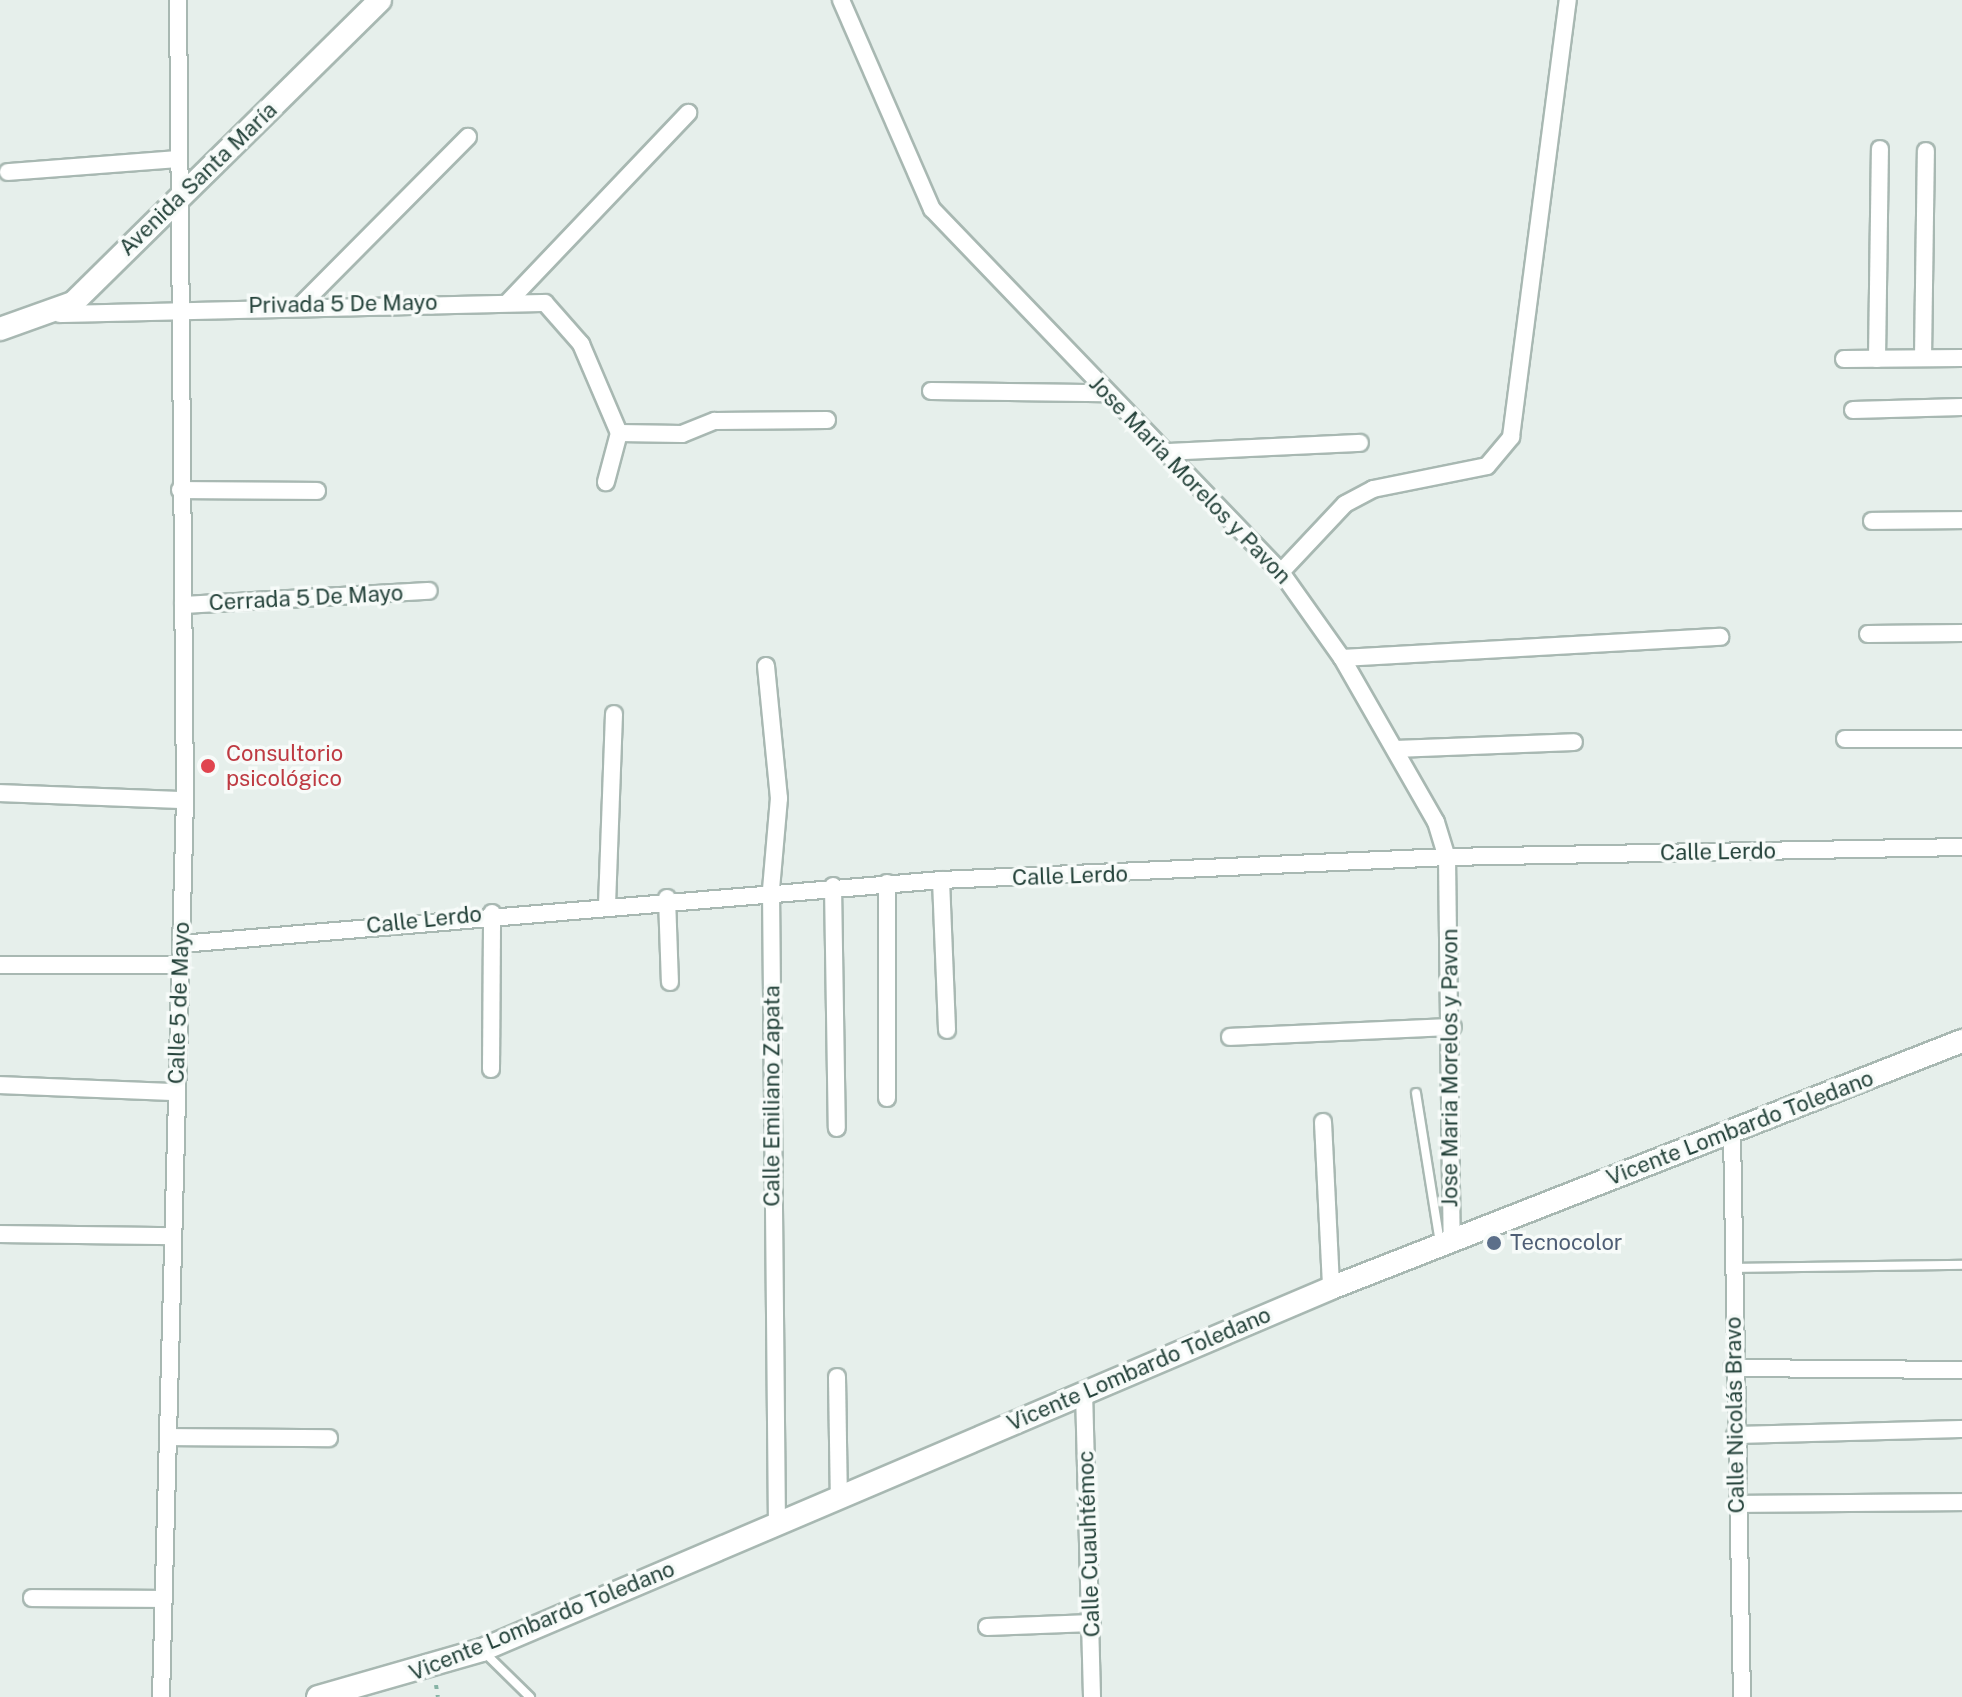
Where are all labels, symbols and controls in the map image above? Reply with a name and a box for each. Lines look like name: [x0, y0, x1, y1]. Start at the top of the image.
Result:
street label: Avenida Santa María: [114, 97, 282, 261]
street label: Privada 5 De Mayo: [248, 289, 438, 319]
street label: Jose Maria Morelos y Pavon: [1083, 370, 1297, 590]
street label: Cerrada 5 De Mayo: [208, 580, 404, 616]
place label: Consultorio psicológico: [226, 740, 343, 792]
marker: Consultorio psicológico: [197, 755, 219, 777]
street label: Calle Lerdo: [1660, 838, 1776, 866]
street label: Calle Lerdo: [1012, 861, 1128, 891]
street label: Calle Lerdo: [365, 901, 483, 939]
street label: Calle 5 de Mayo: [163, 921, 195, 1085]
street label: Jose Maria Morelos y Pavon: [1437, 928, 1463, 1208]
street label: Calle Emiliano Zapata: [759, 985, 785, 1207]
street label: Vicente Lombardo Toledano: [1603, 1065, 1877, 1191]
place label: Tecnocolor: [1510, 1230, 1622, 1256]
marker: Tecnocolor: [1485, 1234, 1503, 1252]
street label: Vicente Lombardo Toledano: [1003, 1301, 1275, 1437]
street label: Calle Nicolás Bravo: [1720, 1316, 1750, 1514]
street label: Calle Cuauhtémoc: [1073, 1450, 1105, 1638]
street label: Vicente Lombardo Toledano: [405, 1556, 679, 1686]

